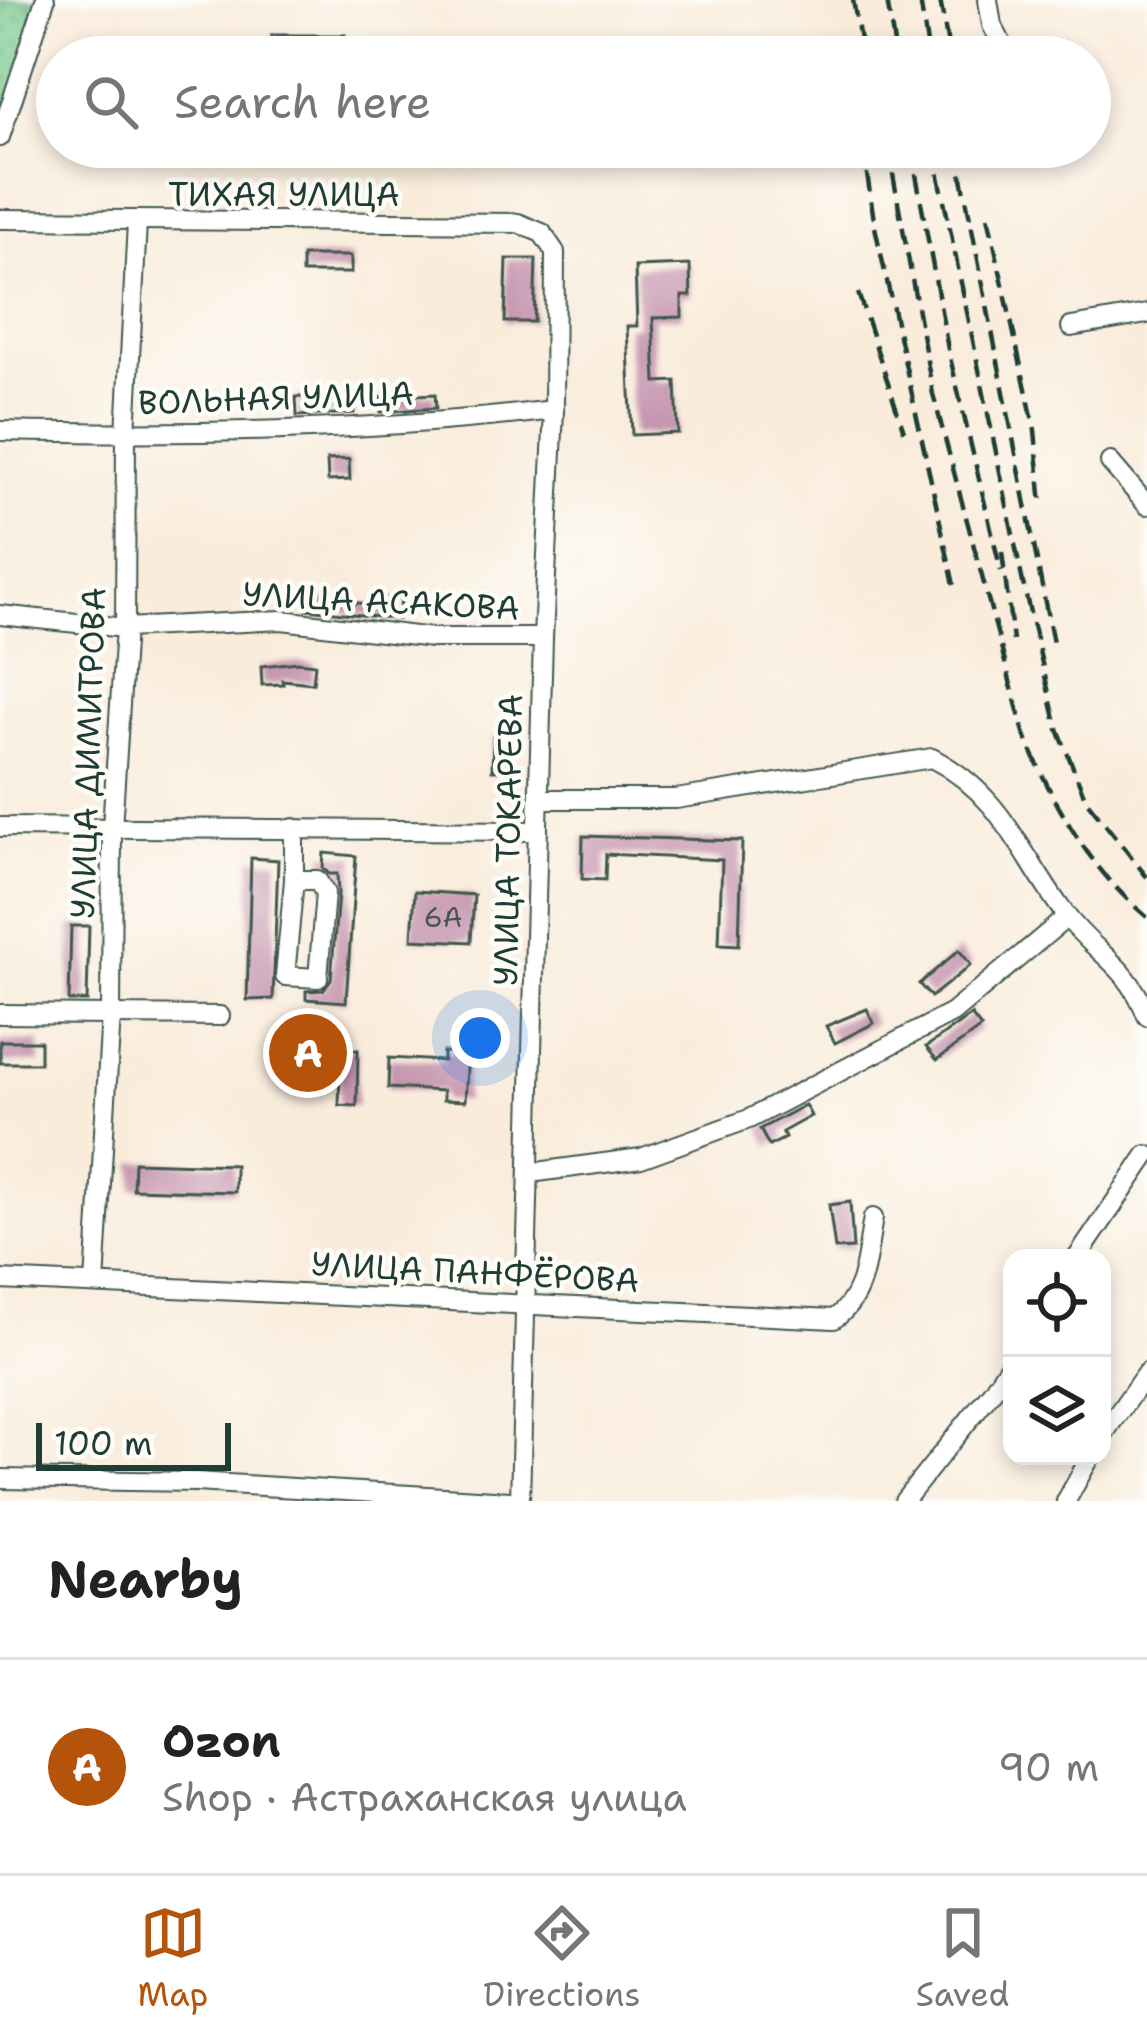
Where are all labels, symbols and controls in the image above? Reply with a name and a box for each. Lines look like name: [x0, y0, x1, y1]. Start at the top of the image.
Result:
search box: [36, 36, 1111, 168]
icon: search: [78, 69, 144, 135]
text: Search here: [174, 72, 431, 132]
street label: ТИХАЯ УЛИЦА: [168, 172, 400, 217]
street label: ВОЛЬНАЯ УЛИЦА: [137, 371, 415, 425]
street label: УЛИЦА АСАКОВА: [241, 571, 521, 631]
street label: УЛИЦА ДИМИТРОВА: [60, 586, 116, 920]
street label: УЛИЦА ТОКАРЕВА: [483, 693, 533, 987]
house number: 6А: [424, 899, 462, 936]
pin: A: [269, 1008, 347, 1098]
your location: [450, 1008, 510, 1068]
street label: УЛИЦА ПАНФЁРОВА: [310, 1241, 640, 1303]
map controls: [1003, 1249, 1111, 1465]
button: locate: [1003, 1249, 1111, 1357]
button: layers: [1003, 1357, 1111, 1465]
scale bar: [36, 1417, 231, 1470]
text: 100 m: [54, 1421, 153, 1466]
text: Nearby: [48, 1545, 243, 1613]
text: Ozon: [162, 1711, 281, 1771]
text: A: [72, 1741, 102, 1793]
text: 90 m: [998, 1741, 1099, 1793]
text: Shop · Астраханская улица: [162, 1771, 687, 1823]
tab: Map: [138, 1900, 208, 2017]
tab: Directions: [483, 1900, 641, 2017]
tab: Saved: [916, 1900, 1009, 2017]

